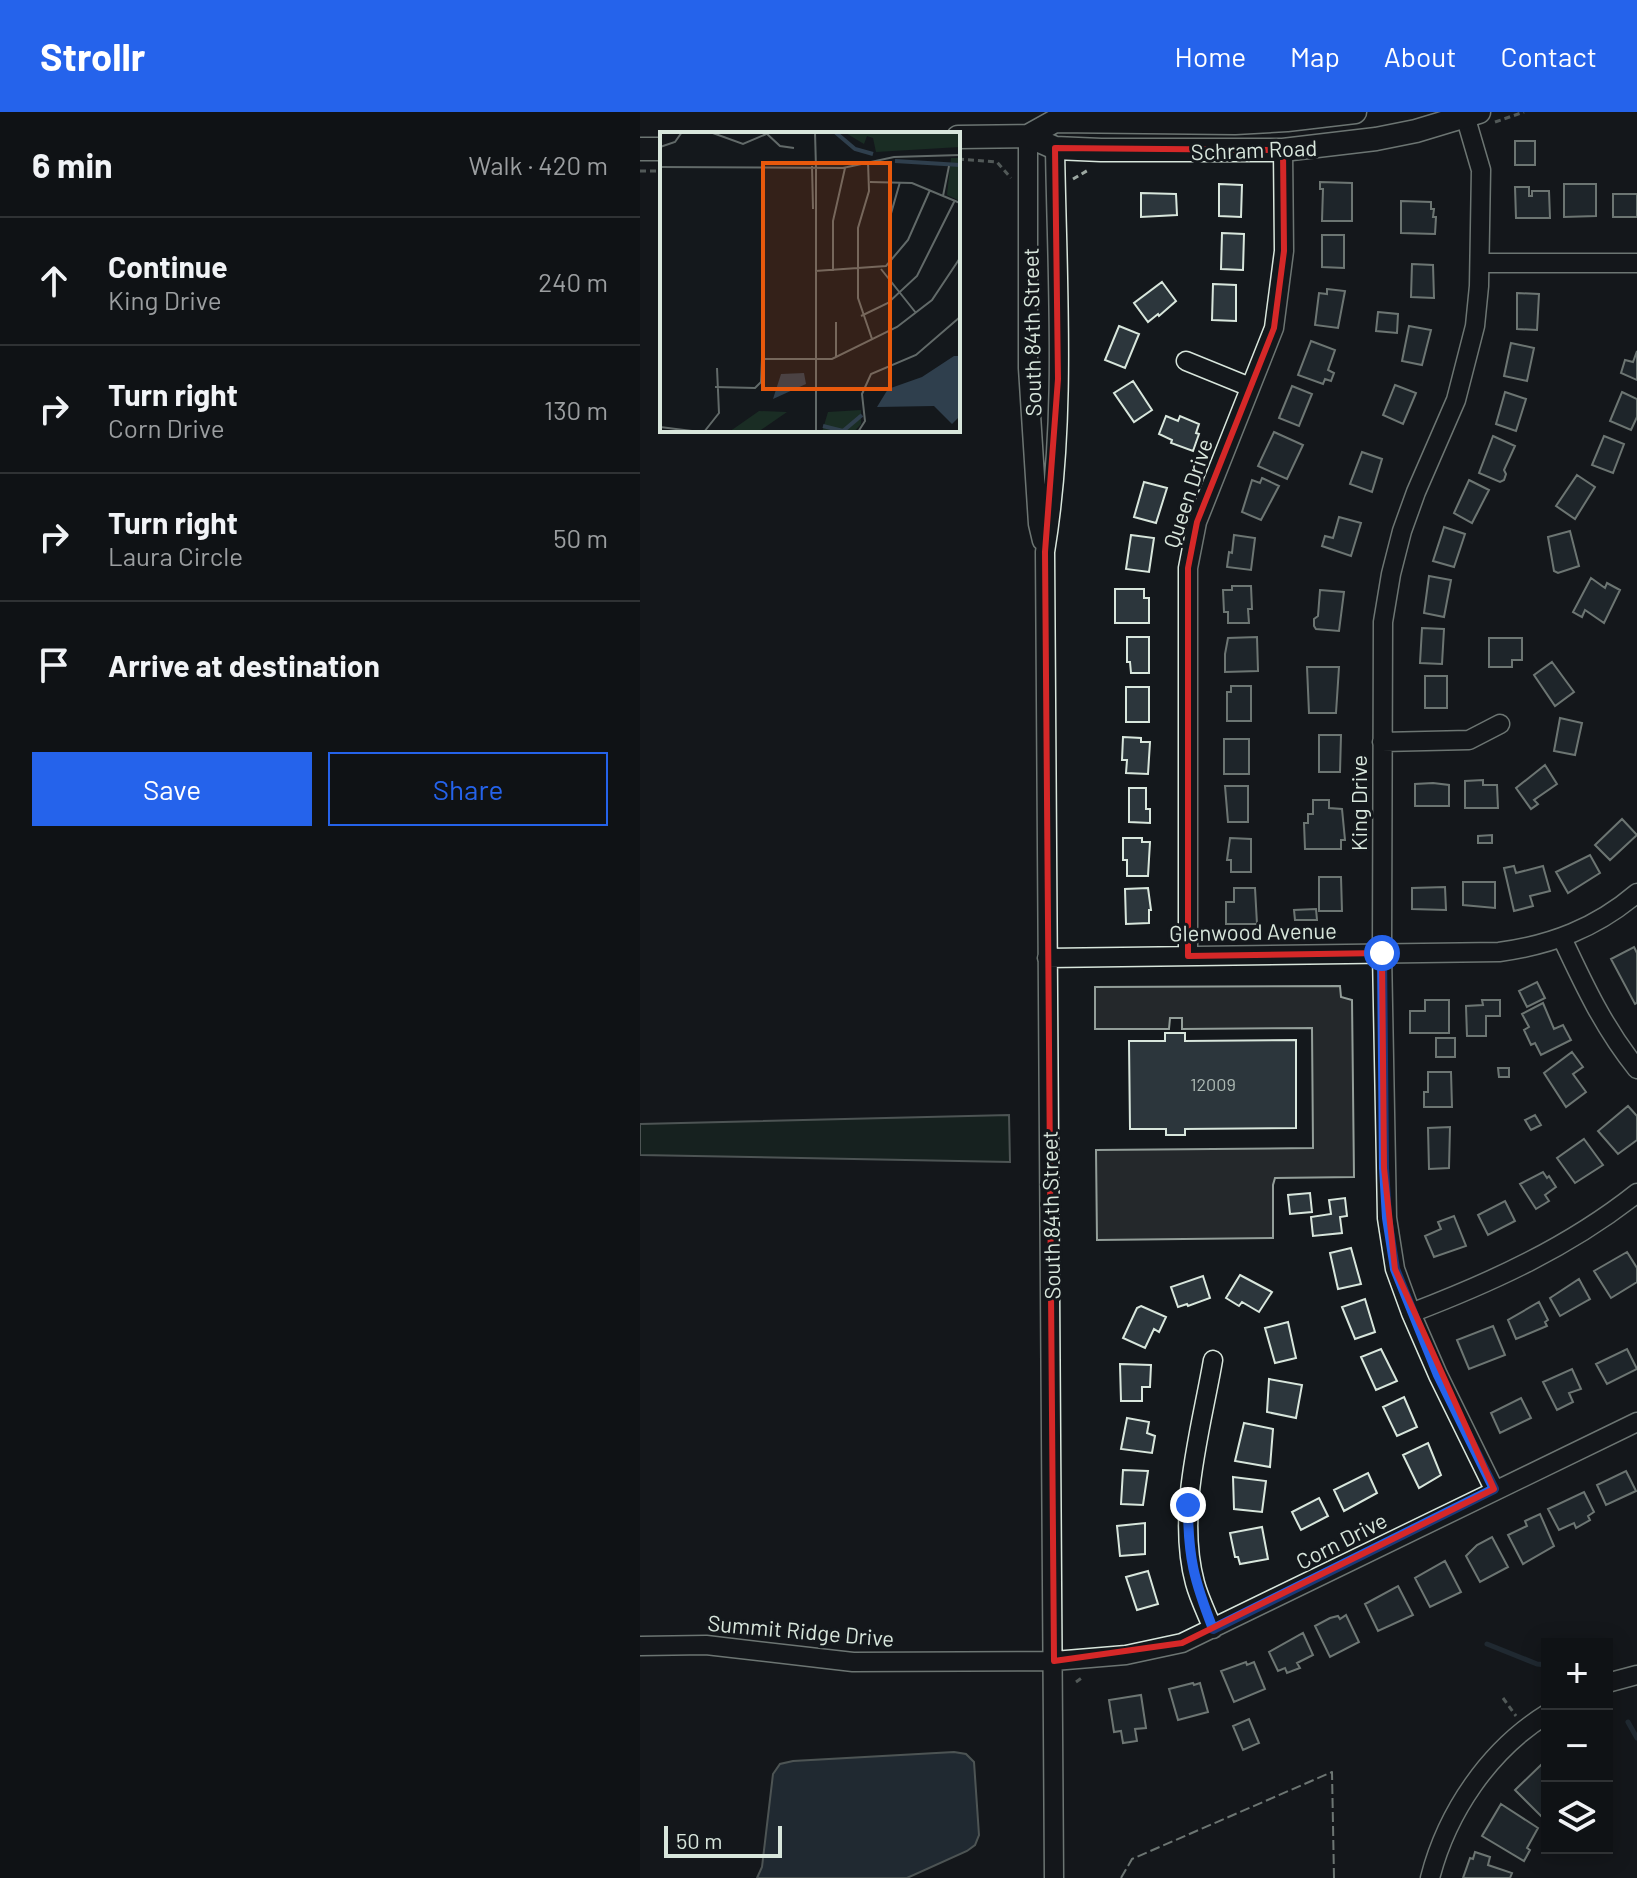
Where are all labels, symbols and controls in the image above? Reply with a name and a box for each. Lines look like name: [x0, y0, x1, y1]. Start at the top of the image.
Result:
text: Strollr: [40, 33, 145, 79]
text: Home: [1175, 39, 1246, 73]
text: Map: [1290, 39, 1340, 73]
text: About: [1384, 39, 1456, 73]
text: Contact: [1500, 39, 1597, 73]
inset map: [660, 132, 960, 432]
street label: Schram Road: [1190, 134, 1318, 164]
text: 6 min: [32, 144, 113, 185]
text: Walk · 420 m: [469, 149, 608, 180]
street label: South 84th Street: [1017, 247, 1045, 417]
text: Continue: [108, 248, 228, 284]
icon: ahead: [32, 259, 76, 303]
text: 240 m: [538, 266, 608, 297]
text: King Drive: [108, 284, 222, 315]
text: Turn right: [108, 376, 238, 412]
icon: right: [32, 387, 76, 431]
text: 130 m: [544, 394, 608, 425]
text: Corn Drive: [108, 412, 225, 443]
street label: Queen Drive: [1157, 435, 1217, 551]
text: Turn right: [108, 504, 238, 540]
icon: right: [32, 515, 76, 559]
text: 50 m: [553, 522, 608, 553]
text: Laura Circle: [108, 540, 243, 571]
icon: arrive: [32, 643, 76, 687]
text: Arrive at destination: [108, 647, 380, 683]
button: Save: [32, 752, 312, 826]
button: Share: [328, 752, 608, 826]
street label: King Drive: [1345, 755, 1371, 851]
street label: Glenwood Avenue: [1169, 917, 1337, 945]
route start: [1364, 935, 1400, 971]
house number: 12009: [1190, 1073, 1236, 1095]
street label: South 84th Street: [1036, 1130, 1064, 1300]
route end: [1170, 1487, 1206, 1523]
street label: Corn Drive: [1291, 1506, 1391, 1574]
street label: Summit Ridge Drive: [707, 1609, 895, 1651]
map controls: [1541, 1638, 1613, 1854]
button: +: [1541, 1638, 1613, 1710]
button: −: [1541, 1710, 1613, 1782]
button: layers: [1541, 1782, 1613, 1854]
scale bar: [664, 1822, 782, 1858]
text: 50 m: [676, 1827, 722, 1853]

